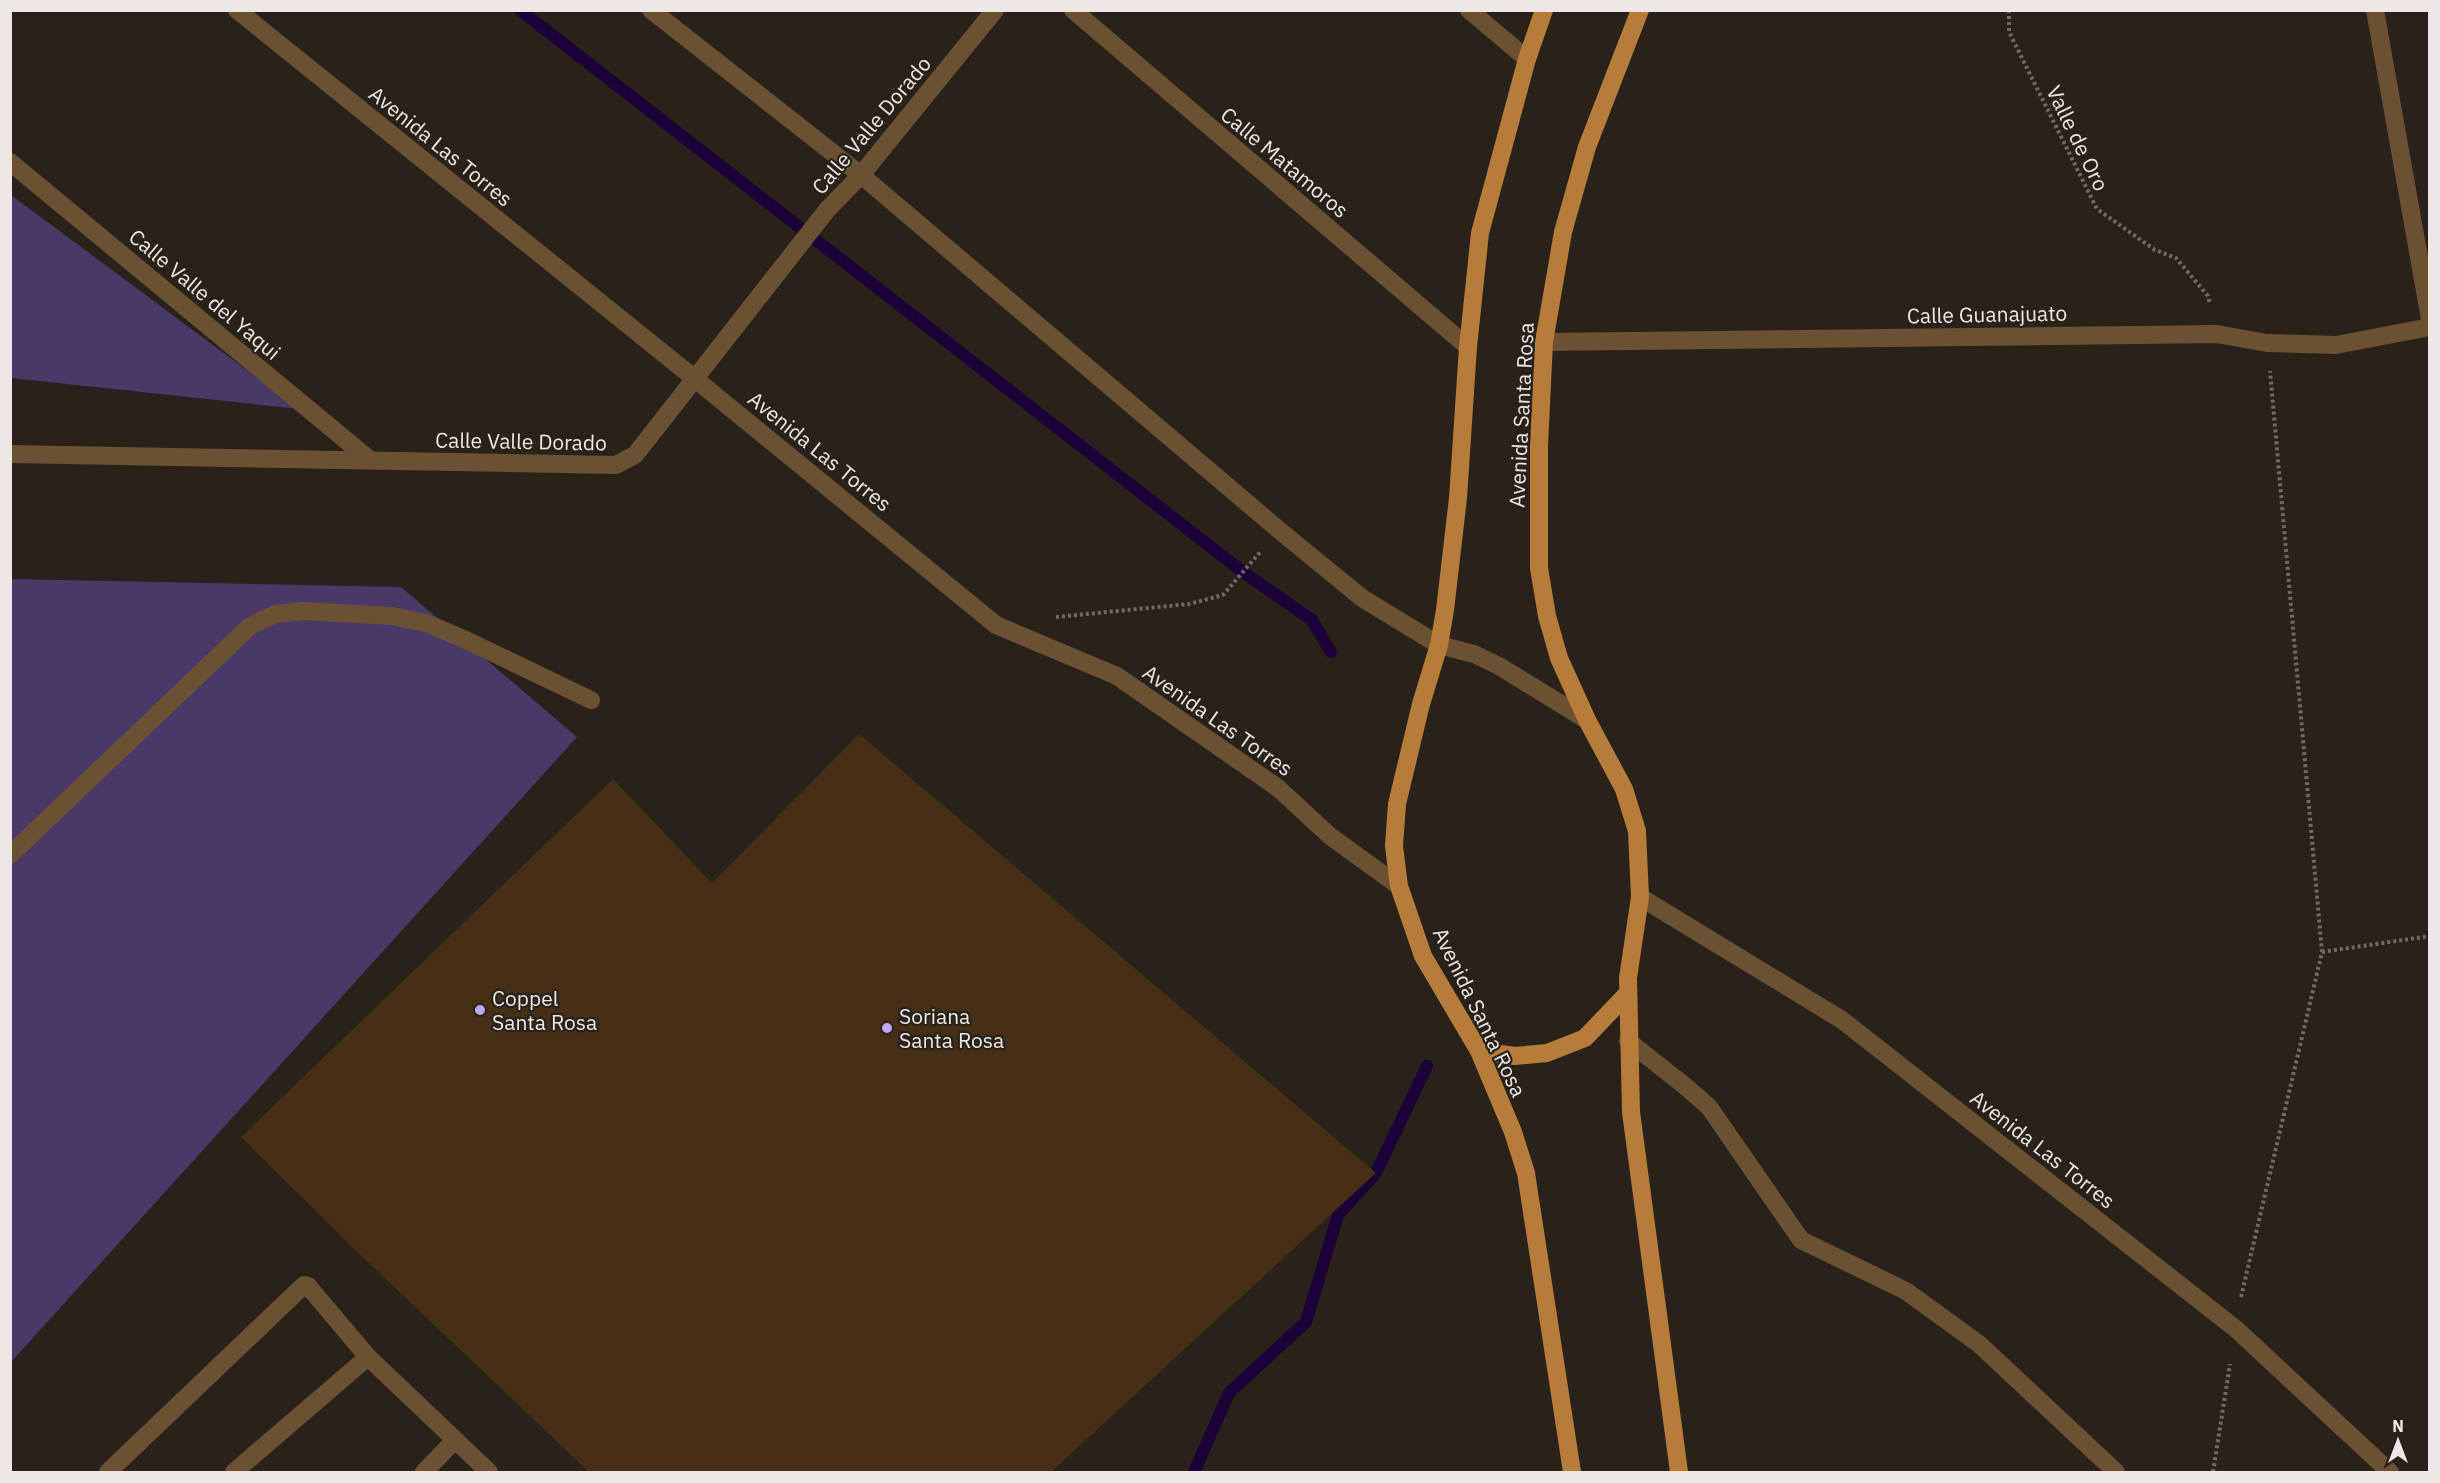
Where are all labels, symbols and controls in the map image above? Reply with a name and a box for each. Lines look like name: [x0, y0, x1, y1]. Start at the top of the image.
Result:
street label: Calle Valle Dorado: [805, 50, 937, 200]
street label: Avenida Las Torres: [364, 80, 518, 212]
street label: Valle de Oro: [2040, 81, 2116, 195]
street label: Calle Matamoros: [1215, 100, 1355, 224]
street label: Calle Valle del Yaqui: [123, 222, 287, 366]
street label: Calle Guanajuato: [1907, 299, 2067, 329]
street label: Avenida Santa Rosa: [1502, 322, 1540, 508]
street label: Avenida Las Torres: [743, 385, 897, 517]
street label: Calle Valle Dorado: [435, 426, 607, 456]
street label: Avenida Las Torres: [1138, 658, 1298, 782]
street label: Avenida Santa Rosa: [1427, 923, 1533, 1101]
place label: Coppel Santa Rosa: [492, 984, 597, 1036]
place label: Soriana Santa Rosa: [899, 1002, 1004, 1054]
marker: Coppel Santa Rosa: [473, 1003, 487, 1017]
marker: Soriana Santa Rosa: [880, 1021, 894, 1035]
street label: Avenida Las Torres: [1965, 1084, 2121, 1214]
north arrow: [2368, 1411, 2428, 1471]
text: N: [2392, 1416, 2404, 1436]

